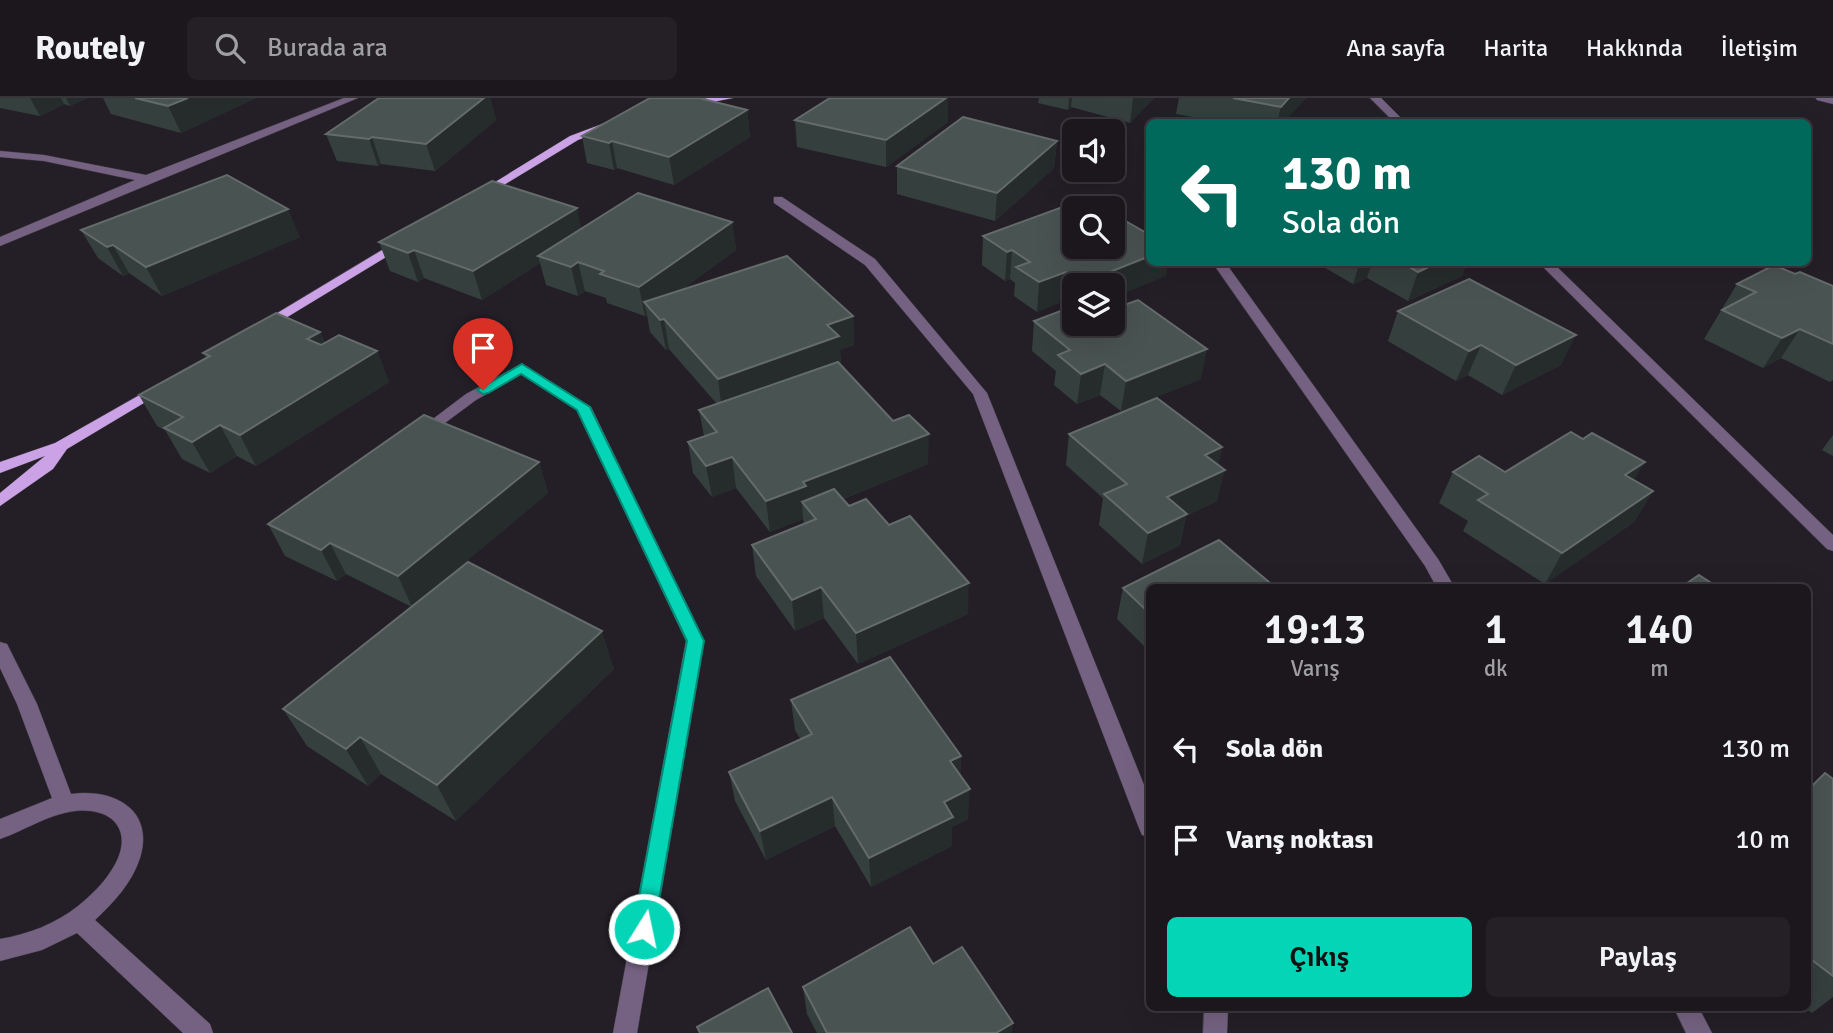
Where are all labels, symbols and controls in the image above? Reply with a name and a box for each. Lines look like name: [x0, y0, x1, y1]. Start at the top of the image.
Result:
search box: [187, 17, 677, 80]
text: Routely: [35, 28, 145, 69]
icon: search: [211, 29, 249, 67]
text: Burada ara: [267, 32, 388, 64]
text: Ana sayfa: [1346, 33, 1446, 63]
text: Harita: [1484, 33, 1548, 63]
text: Hakkında: [1586, 33, 1683, 63]
text: İletişim: [1721, 33, 1798, 63]
map controls: [1062, 119, 1125, 336]
button: sound: [1062, 119, 1125, 182]
text: 130 m: [1282, 143, 1412, 203]
icon: left: [1167, 147, 1258, 238]
button: search: [1062, 196, 1125, 259]
text: Sola dön: [1282, 203, 1400, 242]
button: layers: [1062, 273, 1125, 336]
pin: [453, 318, 513, 390]
icon: arrive: [464, 329, 502, 367]
text: 19:13: [1264, 604, 1366, 655]
text: 1: [1484, 604, 1507, 655]
text: 140: [1625, 604, 1693, 655]
text: Varış: [1290, 654, 1340, 683]
text: dk: [1484, 654, 1508, 683]
text: m: [1650, 654, 1668, 683]
icon: left: [1167, 730, 1205, 768]
text: Sola dön: [1226, 733, 1323, 765]
text: 130 m: [1721, 733, 1790, 765]
icon: arrive: [1167, 821, 1205, 859]
text: Varış noktası: [1226, 824, 1374, 856]
text: 10 m: [1735, 824, 1790, 856]
position arrow: [607, 892, 681, 966]
button: Çıkış: [1167, 917, 1472, 997]
button: Paylaş: [1486, 917, 1790, 997]

